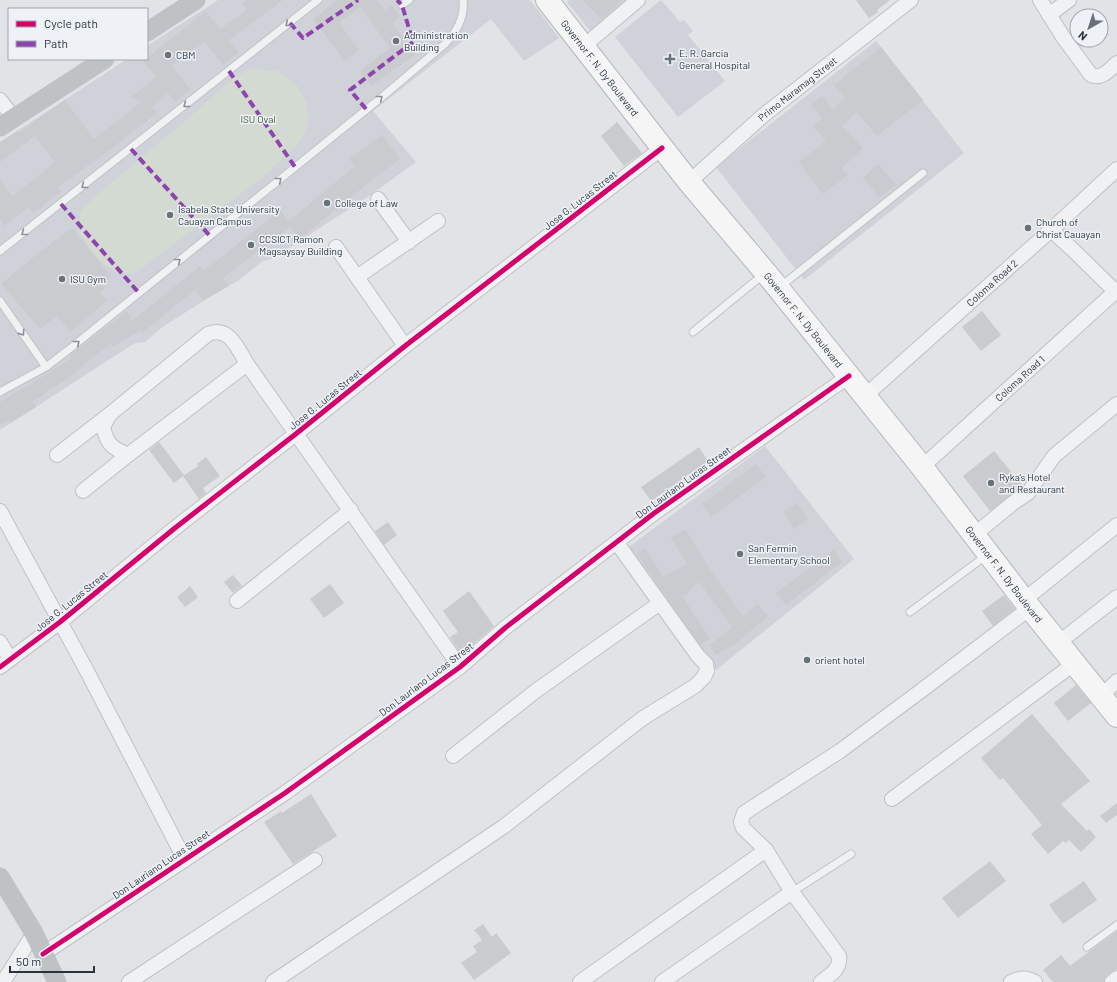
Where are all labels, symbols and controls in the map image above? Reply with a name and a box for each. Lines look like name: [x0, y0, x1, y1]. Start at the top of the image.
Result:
legend: [8, 8, 148, 60]
north arrow: [1069, 8, 1109, 48]
text: Cycle path: [44, 16, 98, 30]
street label: Governor F. N. Dy Boulevard: [559, 17, 641, 118]
one-way arrow: [285, 20, 292, 27]
place label: Administration Building: [404, 29, 468, 53]
text: N: [1075, 29, 1089, 44]
text: Path: [44, 36, 68, 50]
marker: Administration Building: [391, 36, 401, 46]
place label: E. R. Garcia General Hospital: [679, 47, 750, 71]
place label: CBM: [176, 49, 196, 61]
marker: CBM: [163, 50, 173, 60]
marker: E. R. Garcia General Hospital: [664, 53, 676, 65]
street label: Primo Maramag Street: [755, 54, 839, 123]
one-way arrow: [376, 95, 383, 102]
one-way arrow: [183, 100, 190, 107]
park label: ISU Oval: [240, 113, 276, 125]
street label: Jose G. Lucas Street: [541, 167, 619, 232]
one-way arrow: [275, 177, 282, 184]
one-way arrow: [81, 181, 88, 188]
place label: College of Law: [335, 197, 398, 209]
marker: College of Law: [322, 198, 332, 208]
place label: Isabela State University Cauayan Campus: [178, 203, 280, 227]
marker: Isabela State University Cauayan Campus: [165, 210, 175, 220]
place label: Church of Christ Cauayan: [1036, 216, 1101, 240]
marker: Church of Christ Cauayan: [1023, 223, 1033, 233]
one-way arrow: [21, 228, 28, 235]
place label: CCSICT Ramon Magsaysay Building: [259, 233, 342, 257]
marker: CCSICT Ramon Magsaysay Building: [246, 240, 256, 250]
street label: Coloma Road 2: [964, 257, 1020, 309]
one-way arrow: [174, 259, 181, 266]
street label: Governor F. N. Dy Boulevard: [762, 270, 846, 370]
place label: ISU Gym: [70, 273, 106, 285]
marker: ISU Gym: [57, 274, 67, 284]
one-way arrow: [18, 328, 25, 335]
one-way arrow: [73, 341, 80, 348]
street label: Coloma Road 1: [993, 353, 1047, 404]
street label: Jose G. Lucas Street: [286, 366, 364, 432]
street label: Don Lauriano Lucas Street: [633, 443, 733, 521]
place label: Ryka's Hotel and Restaurant: [999, 471, 1065, 495]
marker: Ryka's Hotel and Restaurant: [986, 478, 996, 488]
street label: Governor F. N. Dy Boulevard: [963, 523, 1045, 625]
place label: San Fermin Elementary School: [748, 542, 829, 566]
marker: San Fermin Elementary School: [735, 549, 745, 559]
street label: Jose G. Lucas Street: [32, 568, 110, 634]
street label: Don Lauriano Lucas Street: [377, 639, 476, 718]
place label: orient hotel: [815, 654, 865, 666]
marker: orient hotel: [802, 655, 812, 665]
street label: Don Lauriano Lucas Street: [110, 827, 212, 901]
scale bar: [10, 948, 94, 974]
text: 50 m: [16, 954, 41, 968]

